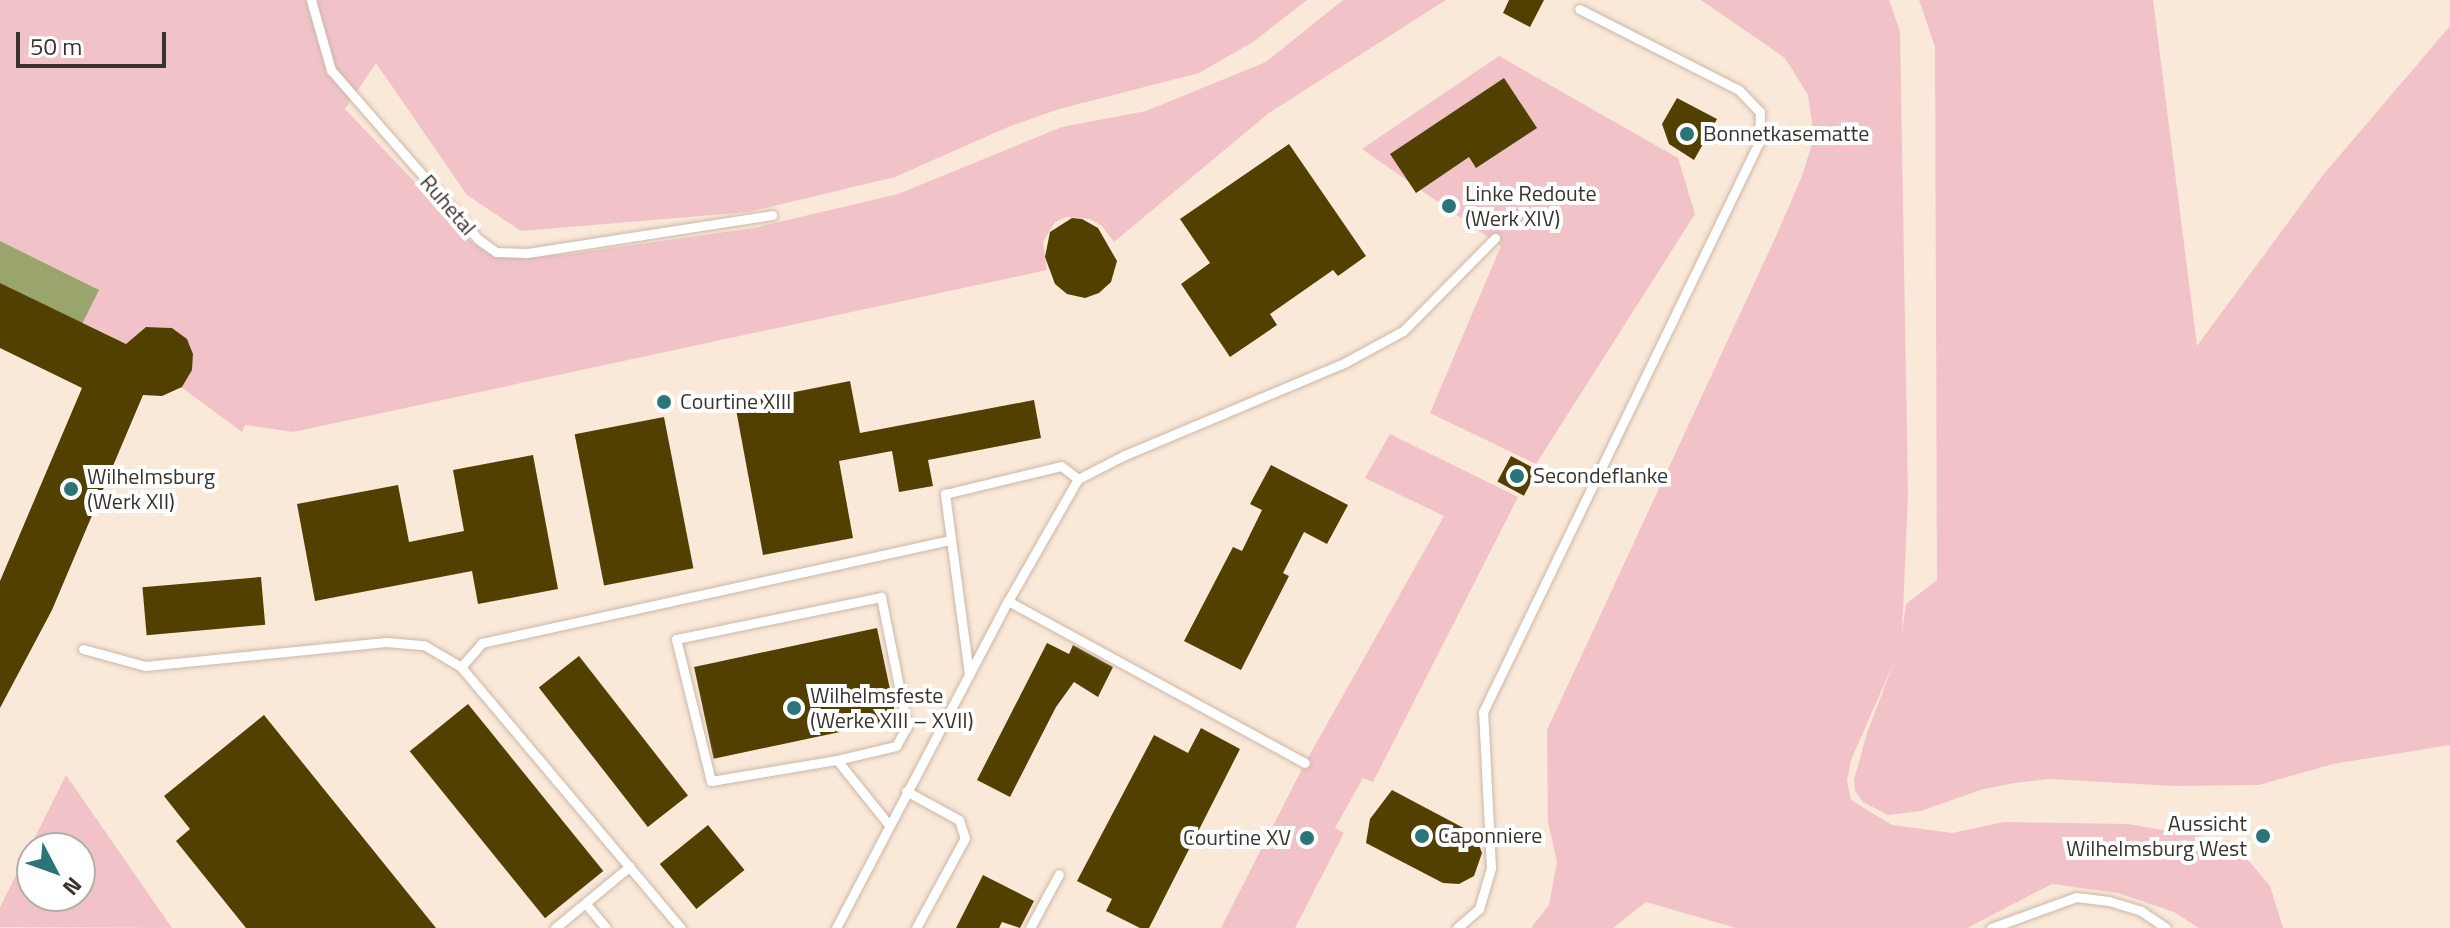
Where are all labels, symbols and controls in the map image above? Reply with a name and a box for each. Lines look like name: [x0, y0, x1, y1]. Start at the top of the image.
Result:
scale bar: [20, 16, 170, 66]
text: 50 m: [30, 28, 82, 64]
place label: Bonnetkasematte: [1703, 121, 1869, 147]
marker: Bonnetkasematte: [1678, 125, 1696, 143]
street label: Ruhetal: [414, 169, 482, 241]
place label: Linke Redoute (Werk XIV): [1465, 180, 1597, 232]
marker: Linke Redoute (Werk XIV): [1440, 197, 1458, 215]
place label: Courtine XIII: [680, 389, 791, 415]
marker: Courtine XIII: [655, 393, 673, 411]
place label: Wilhelmsburg (Werk XII): [87, 463, 215, 514]
place label: Secondeflanke: [1533, 463, 1668, 489]
marker: Secondeflanke: [1508, 467, 1526, 485]
marker: Wilhelmsburg (Werk XII): [62, 480, 80, 498]
place label: Wilhelmsfeste (Werke XIII – XVII): [810, 682, 974, 734]
marker: Wilhelmsfeste (Werke XIII – XVII): [785, 699, 803, 717]
place label: Aussicht Wilhelmsburg West: [2066, 810, 2247, 862]
place label: Caponniere: [1438, 823, 1542, 849]
place label: Courtine XV: [1183, 825, 1291, 851]
marker: Caponniere: [1413, 827, 1431, 845]
marker: Aussicht Wilhelmsburg West: [2254, 827, 2272, 845]
marker: Courtine XV: [1298, 829, 1316, 847]
north arrow: [16, 832, 96, 912]
text: N: [55, 870, 90, 903]

